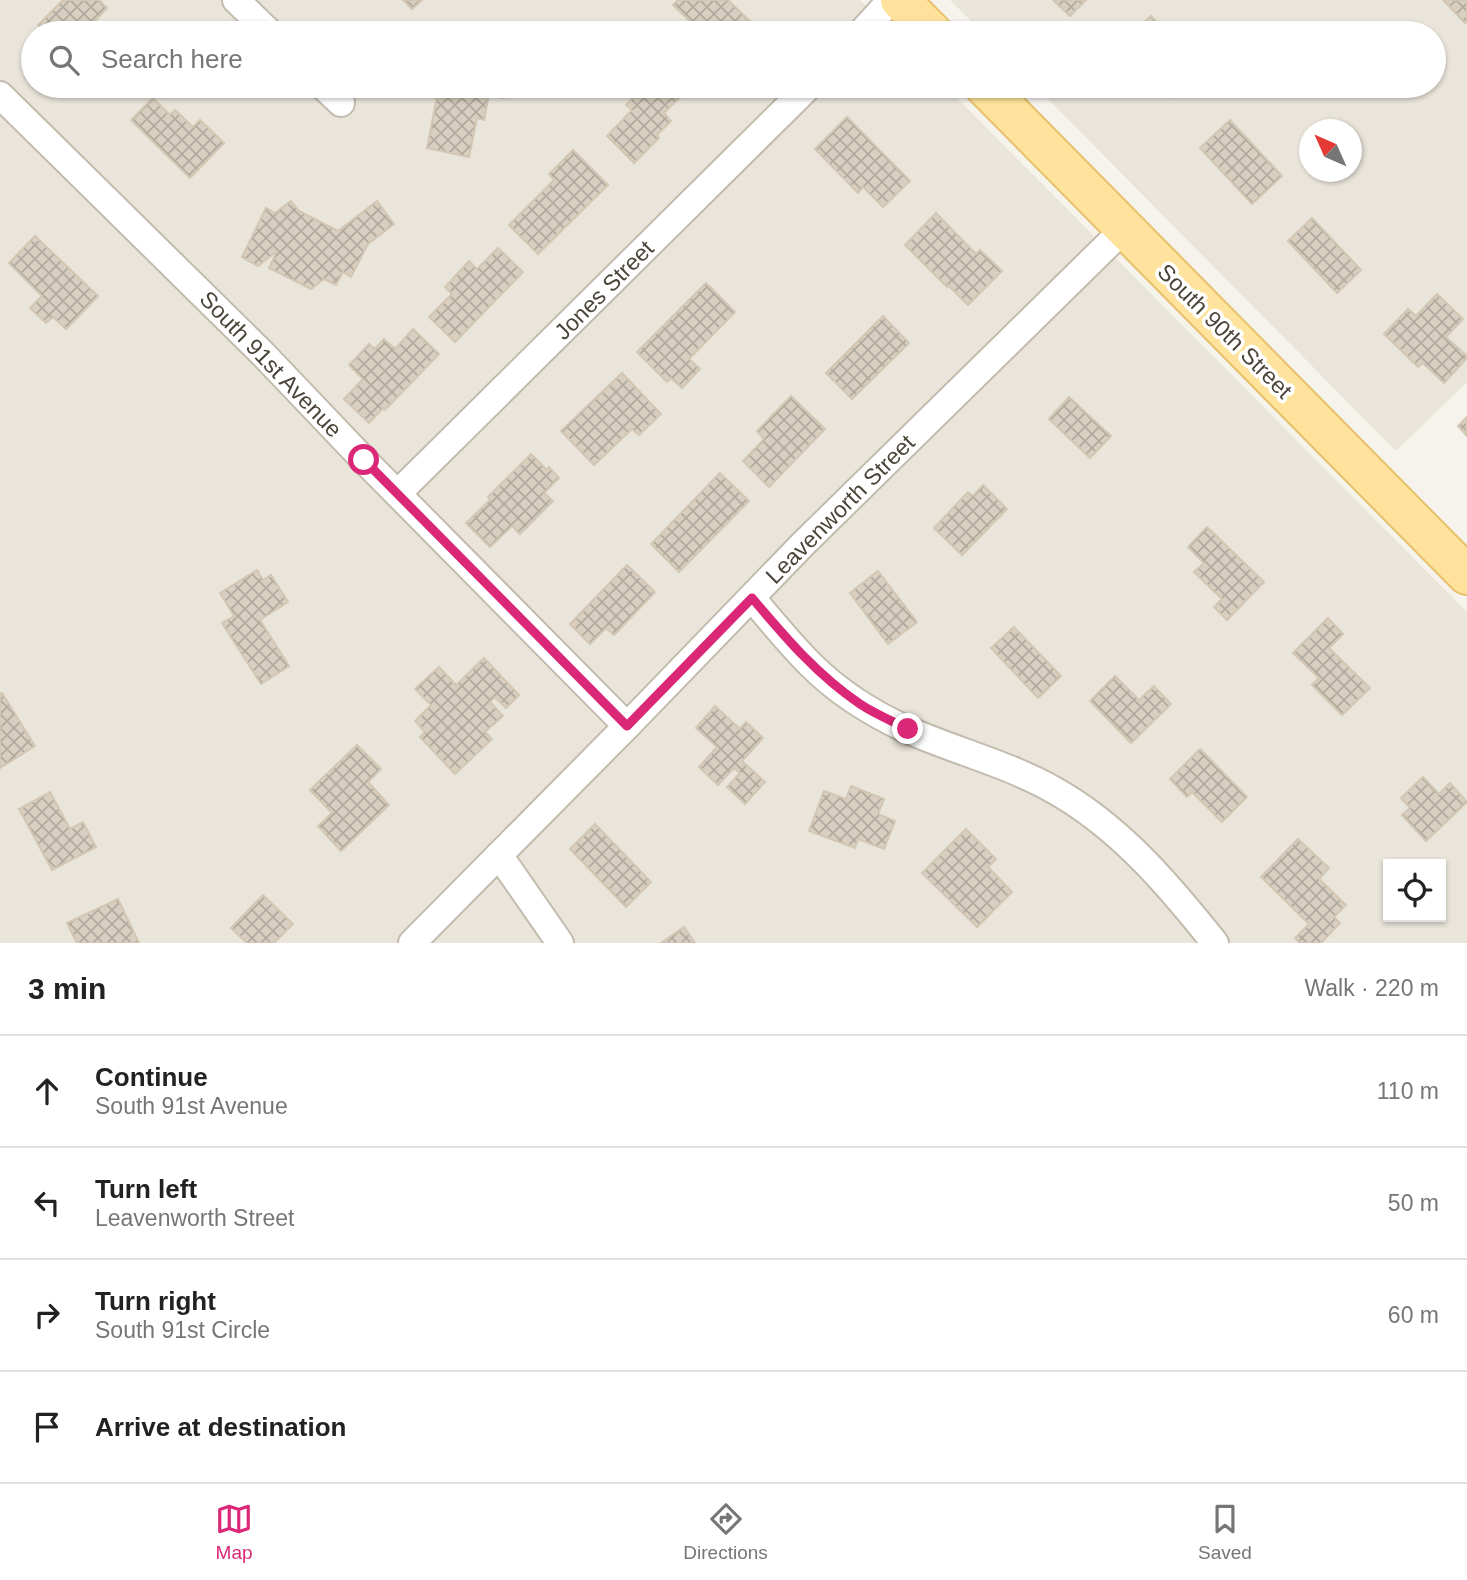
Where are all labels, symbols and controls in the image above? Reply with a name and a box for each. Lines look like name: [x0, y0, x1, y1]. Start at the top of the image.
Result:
search box: [21, 21, 1446, 98]
icon: search: [45, 41, 83, 79]
text: Search here: [101, 44, 243, 74]
north arrow: [1299, 119, 1362, 182]
street label: Jones Street: [549, 235, 659, 345]
street label: South 90th Street: [1153, 259, 1298, 404]
street label: South 91st Avenue: [195, 286, 347, 442]
street label: Leavenworth Street: [760, 429, 920, 589]
route start: [348, 444, 379, 475]
route end: [892, 713, 923, 744]
map controls: [1383, 859, 1446, 922]
button: locate: [1383, 859, 1446, 922]
text: 3 min: [28, 972, 106, 1005]
text: Walk · 220 m: [1304, 975, 1439, 1001]
text: Continue: [95, 1062, 208, 1092]
icon: ahead: [28, 1072, 66, 1110]
text: 110 m: [1377, 1078, 1439, 1104]
text: South 91st Avenue: [95, 1093, 288, 1119]
text: Turn left: [95, 1174, 197, 1204]
icon: left: [28, 1184, 66, 1222]
text: 50 m: [1388, 1190, 1439, 1216]
text: Leavenworth Street: [95, 1205, 294, 1231]
text: Turn right: [95, 1286, 216, 1316]
icon: right: [28, 1296, 66, 1334]
text: 60 m: [1388, 1302, 1439, 1328]
text: South 91st Circle: [95, 1317, 270, 1343]
icon: arrive: [28, 1408, 66, 1446]
text: Arrive at destination: [95, 1412, 346, 1442]
tab: Map: [215, 1500, 253, 1564]
tab: Directions: [683, 1500, 768, 1564]
tab: Saved: [1198, 1500, 1252, 1564]

